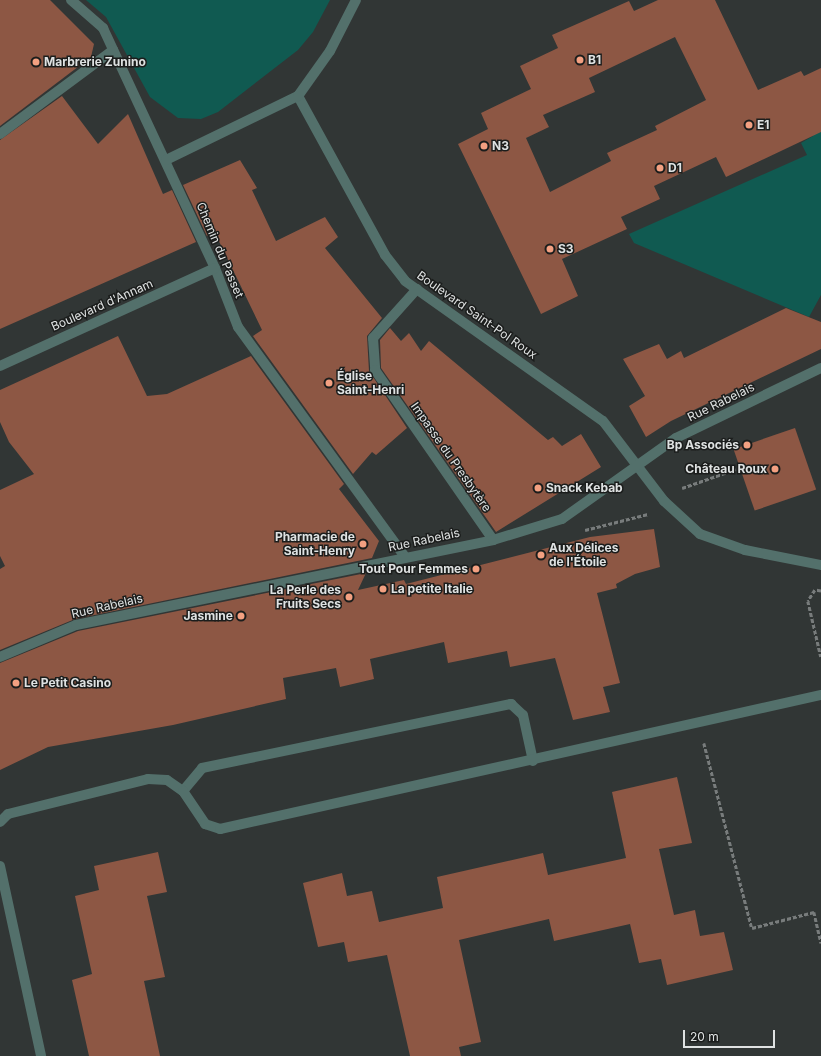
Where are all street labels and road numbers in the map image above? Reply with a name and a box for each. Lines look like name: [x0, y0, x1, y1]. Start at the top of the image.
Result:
street label: Chemin du Passet: [193, 200, 247, 300]
street label: Boulevard Saint-Pol Roux: [414, 268, 540, 362]
street label: Boulevard d'Annam: [49, 276, 155, 334]
street label: Rue Rabelais: [685, 380, 757, 424]
street label: Impasse du Presbytère: [408, 400, 494, 514]
street label: Rue Rabelais: [387, 525, 461, 555]
street label: Rue Rabelais: [70, 591, 144, 621]

